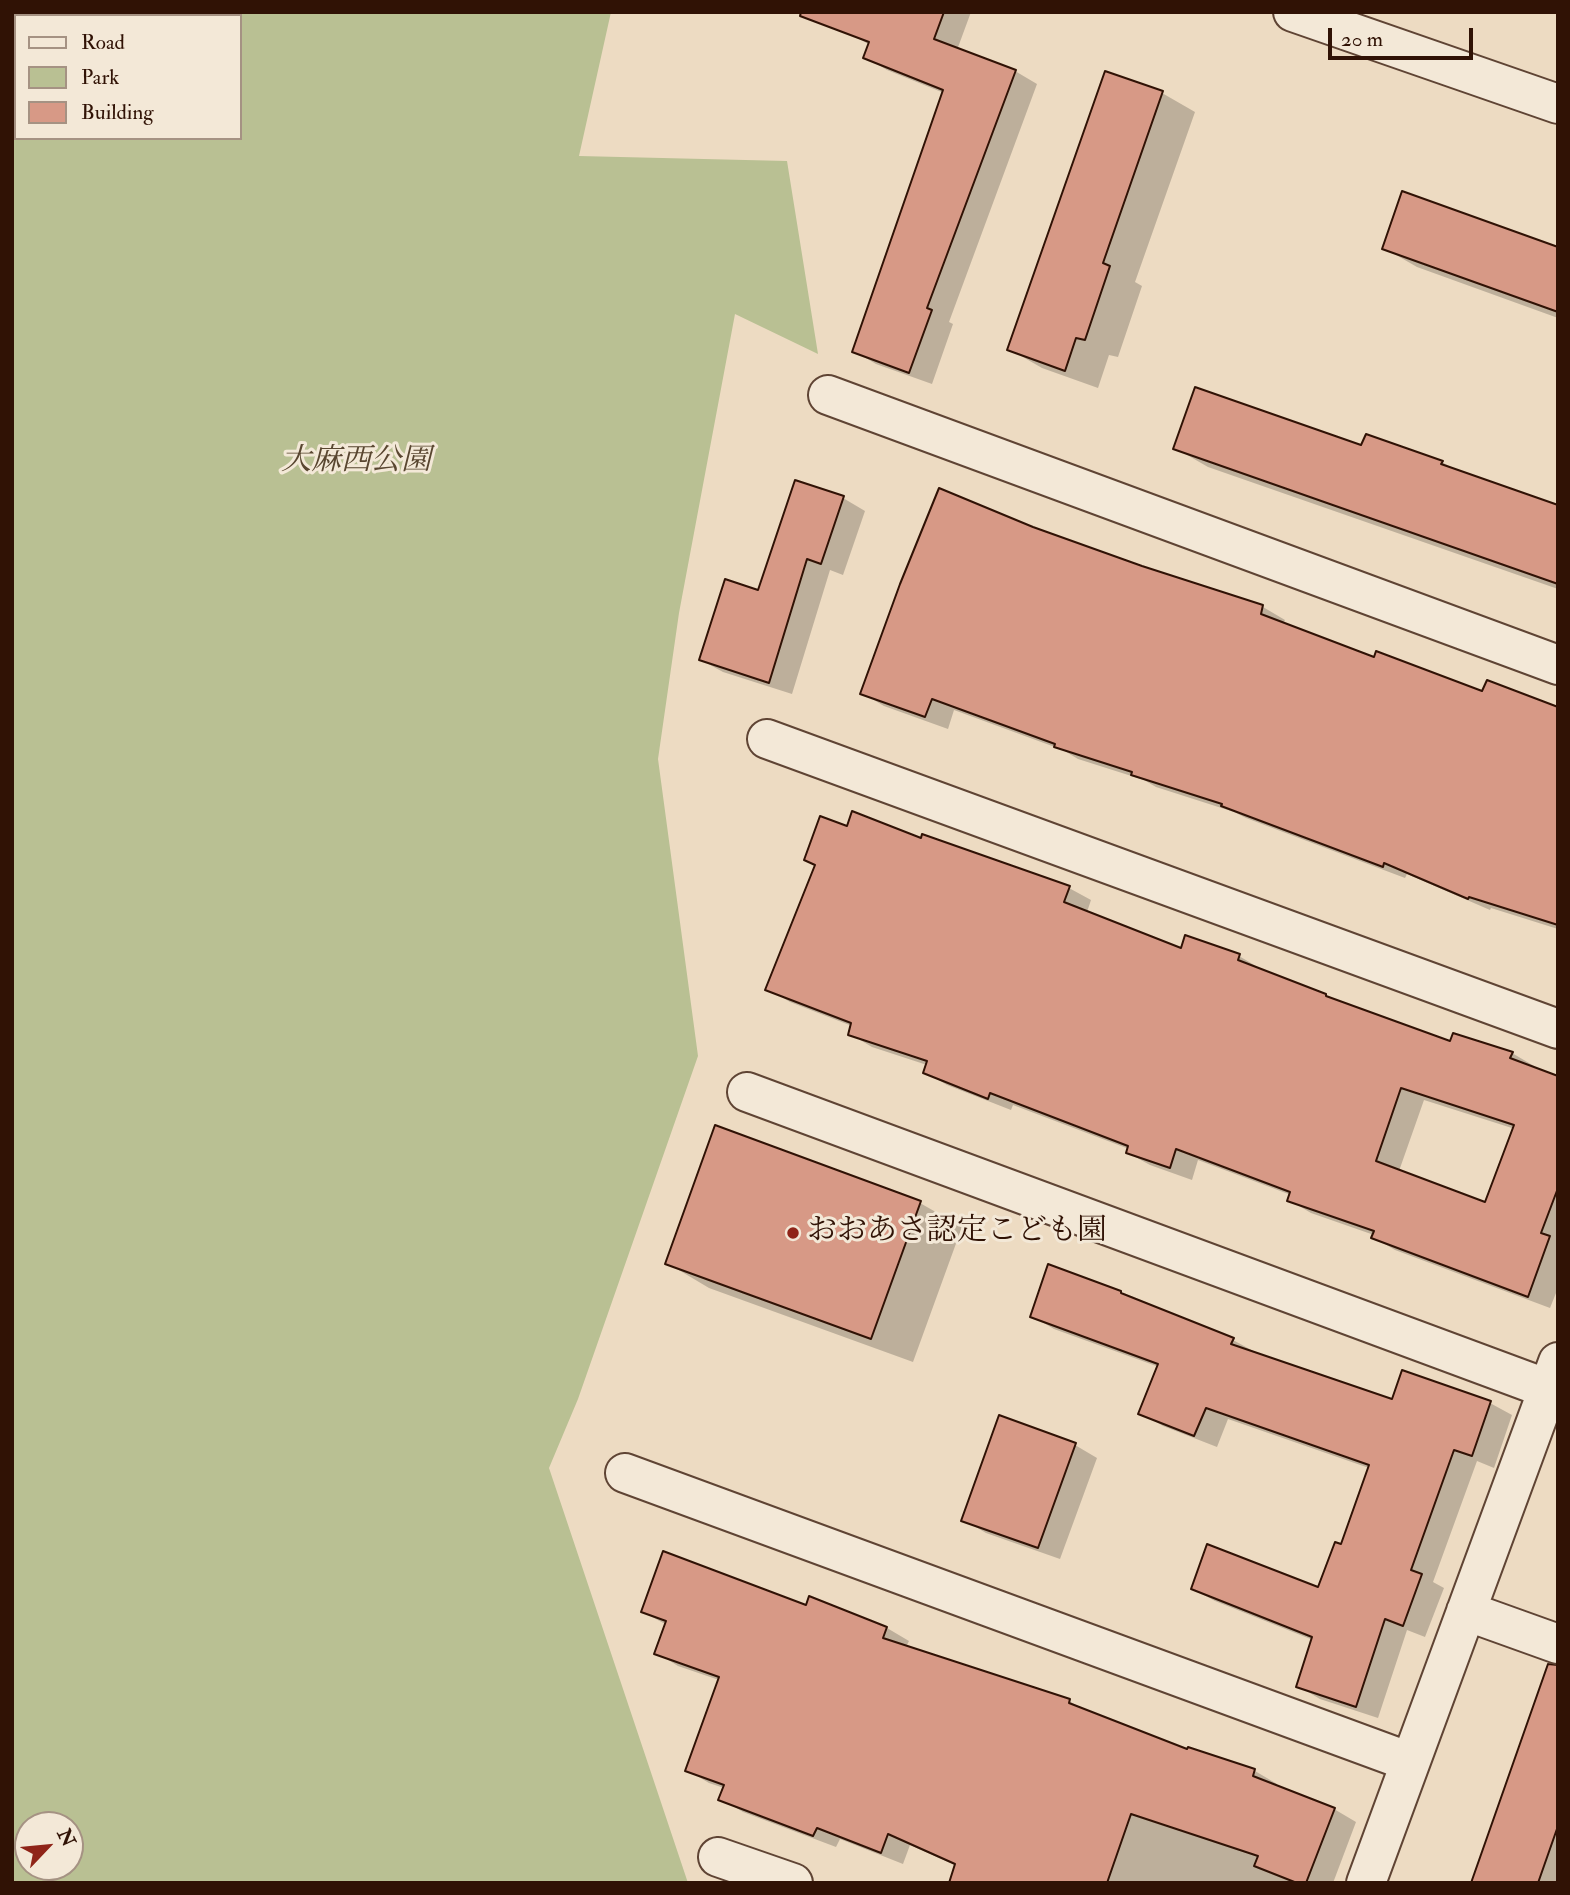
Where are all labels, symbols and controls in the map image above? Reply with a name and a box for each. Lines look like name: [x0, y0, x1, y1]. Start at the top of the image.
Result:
legend: [14, 14, 242, 140]
scale bar: [1332, 14, 1477, 58]
text: 20 m: [1341, 26, 1383, 53]
text: Road: [81, 29, 125, 56]
text: Park: [81, 64, 119, 91]
text: Building: [81, 99, 154, 126]
park label: 大麻西公園: [281, 445, 431, 481]
place label: おおあさ認定こども園: [807, 1215, 1107, 1251]
marker: おおあさ認定こども園: [785, 1225, 801, 1241]
north arrow: [14, 1811, 84, 1881]
text: N: [52, 1825, 81, 1851]

